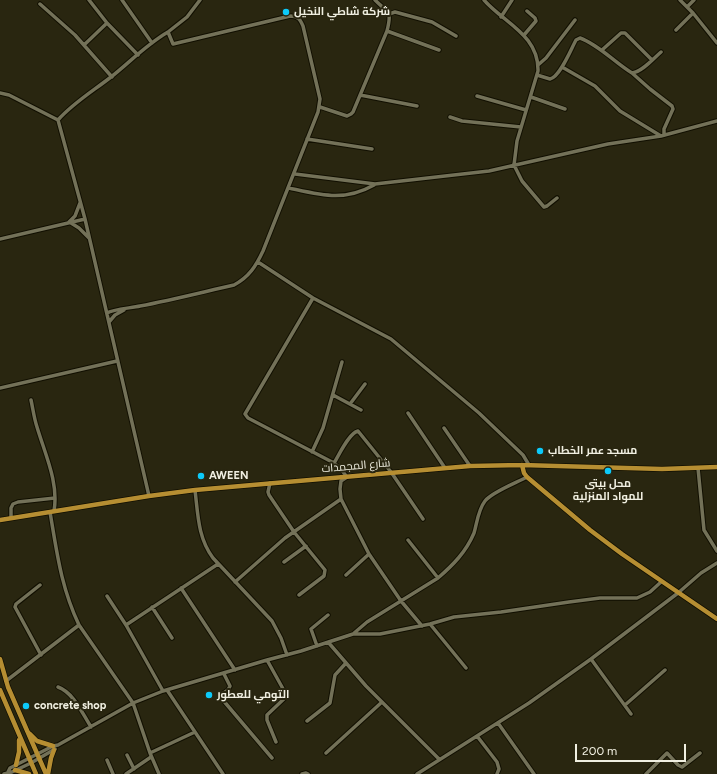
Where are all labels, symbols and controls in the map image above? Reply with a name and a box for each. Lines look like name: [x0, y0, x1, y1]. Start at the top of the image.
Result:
place label: شركة شاطي النخيل: [294, 5, 390, 19]
marker: شركة شاطي النخيل: [281, 7, 291, 17]
place label: مسجد عمر الخطاب: [548, 444, 637, 458]
marker: مسجد عمر الخطاب: [535, 446, 545, 456]
street label: شارع المجمدات: [321, 456, 391, 476]
marker: محل بيتي للمواد المنزلية: [603, 466, 613, 476]
place label: AWEEN: [209, 469, 248, 483]
marker: AWEEN: [196, 471, 206, 481]
place label: محل بيتي للمواد المنزلية: [573, 477, 643, 503]
place label: التومي للعطور: [217, 688, 289, 702]
marker: التومي للعطور: [204, 690, 214, 700]
place label: concrete shop: [34, 699, 106, 713]
marker: concrete shop: [21, 701, 31, 711]
scale bar: [577, 736, 688, 762]
text: 200 m: [582, 744, 617, 758]

